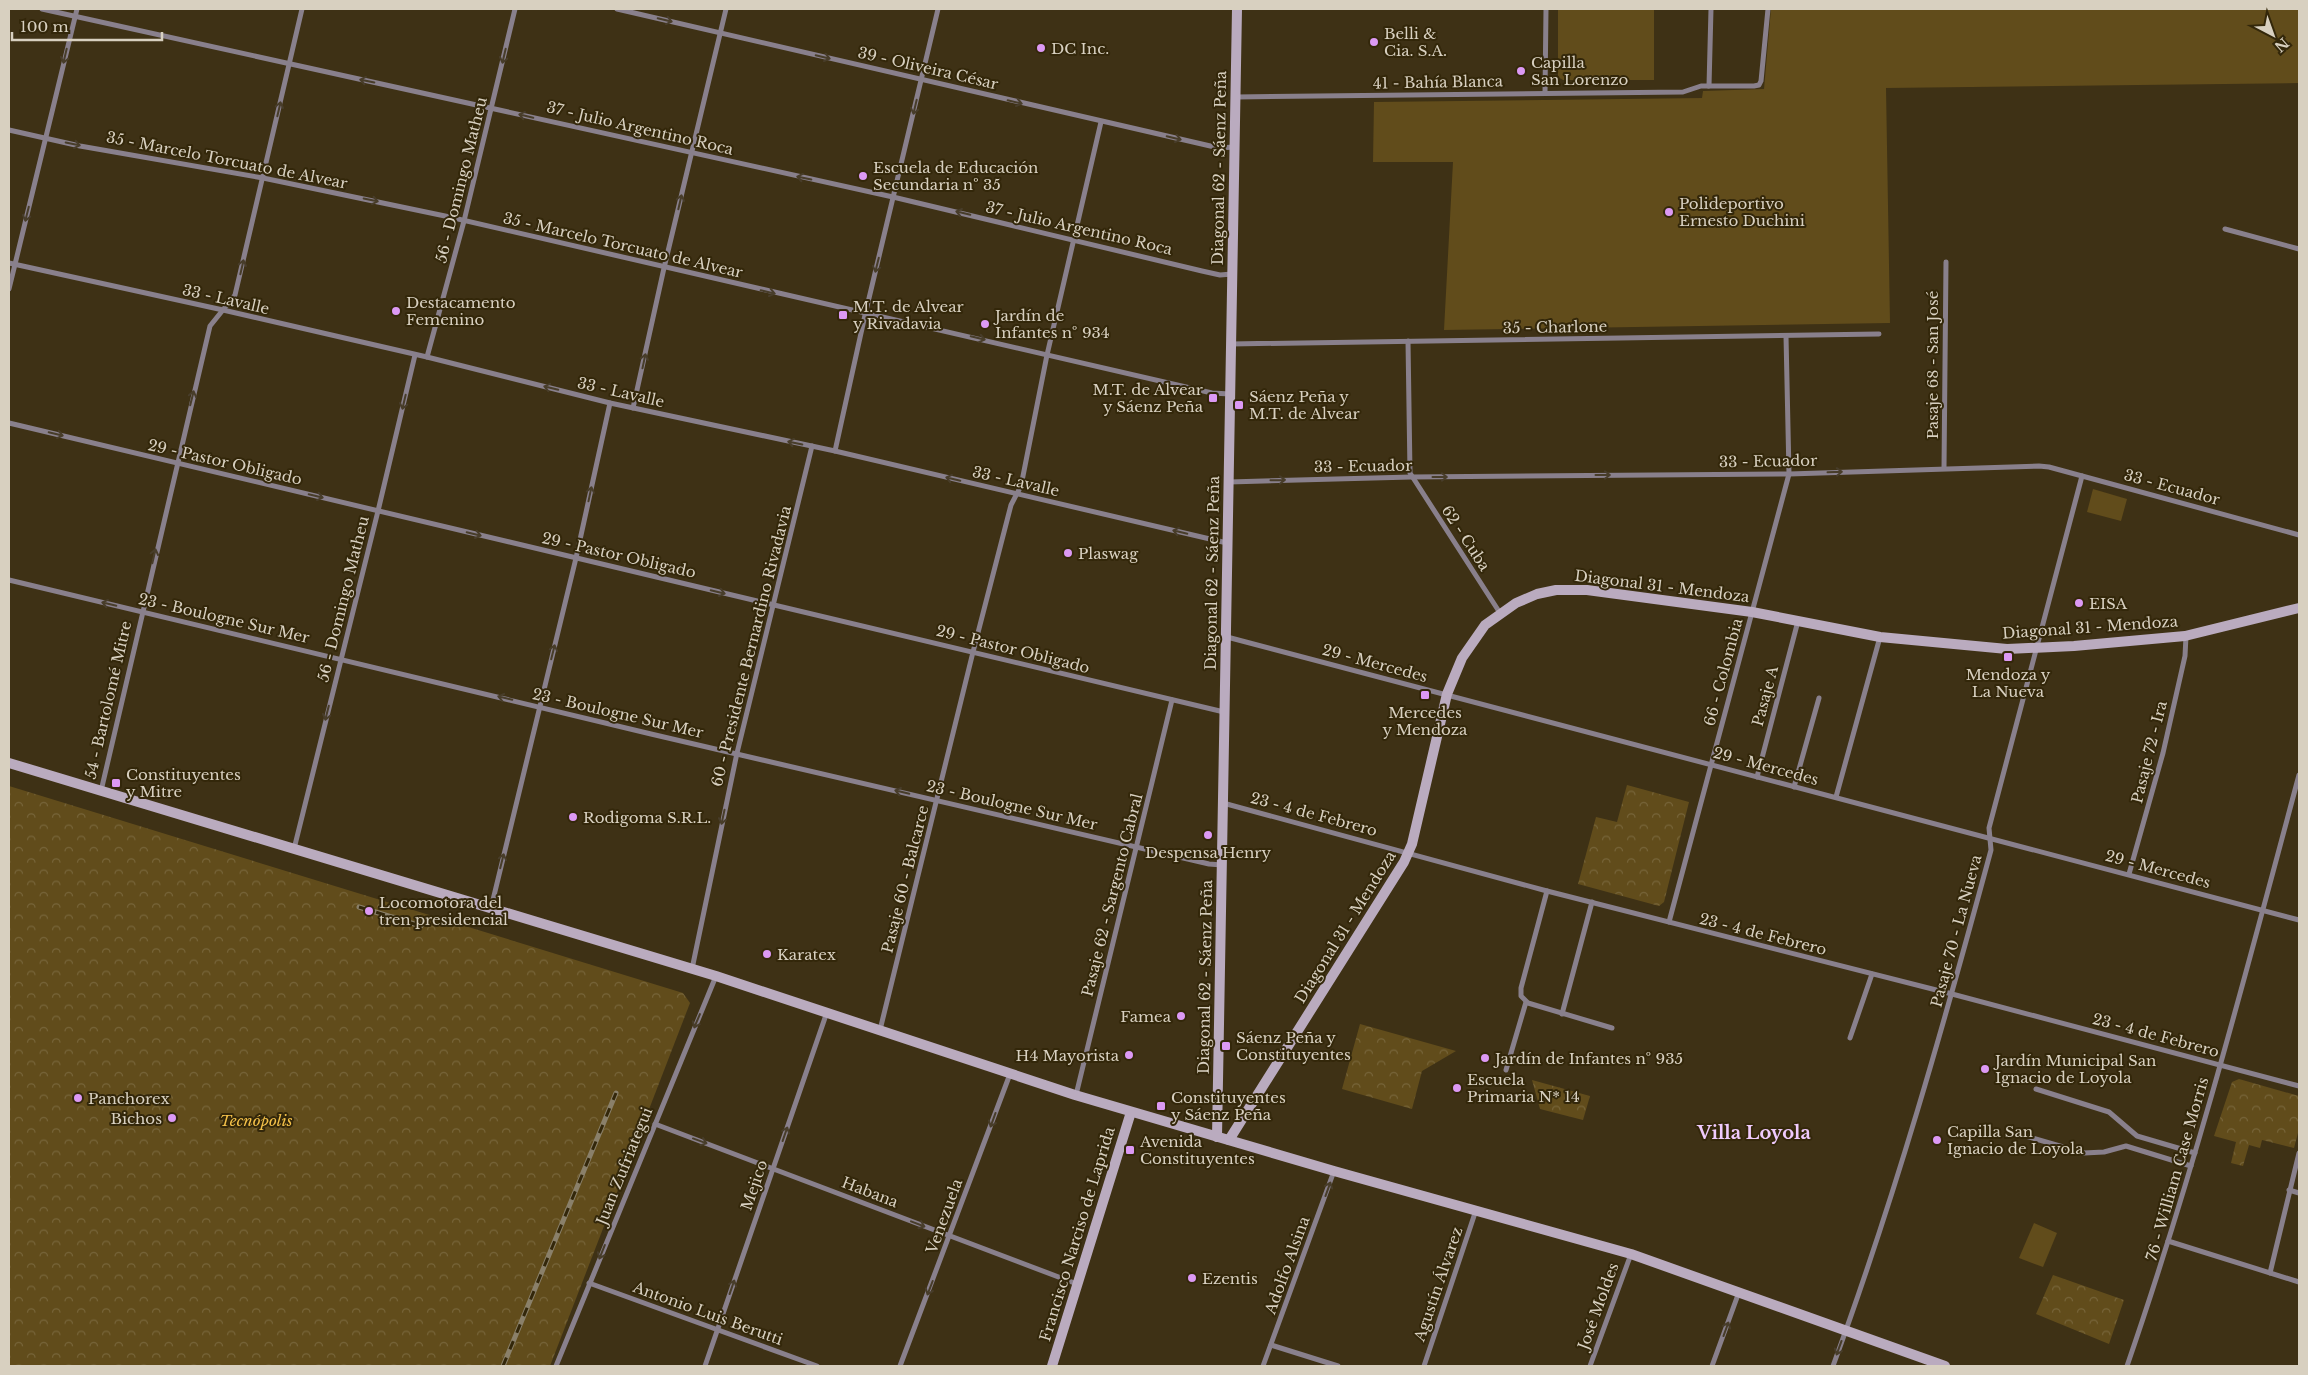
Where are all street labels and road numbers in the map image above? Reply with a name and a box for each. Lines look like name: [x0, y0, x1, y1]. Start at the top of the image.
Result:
street label: 39 - Oliveira César: [856, 43, 1001, 94]
street label: Diagonal 62 - Sáenz Peña: [1208, 70, 1230, 265]
street label: 41 - Bahía Blanca: [1373, 71, 1504, 93]
street label: 56 - Domingo Matheu: [431, 95, 491, 265]
street label: 37 - Julio Argentino Roca: [545, 97, 736, 159]
street label: 35 - Marcelo Torcuato de Alvear: [105, 127, 350, 193]
street label: 37 - Julio Argentino Roca: [984, 197, 1175, 259]
street label: 35 - Marcelo Torcuato de Alvear: [501, 208, 745, 282]
street label: 33 - Lavalle: [181, 280, 271, 318]
street label: Pasaje 68 - San José: [1923, 291, 1942, 439]
street label: 35 - Charlone: [1502, 317, 1608, 337]
street label: 33 - Lavalle: [576, 373, 666, 411]
street label: 29 - Pastor Obligado: [146, 435, 304, 489]
street label: 33 - Ecuador: [1719, 451, 1818, 471]
street label: 33 - Ecuador: [1314, 456, 1413, 476]
street label: 33 - Lavalle: [971, 462, 1061, 500]
street label: 33 - Ecuador: [2122, 465, 2223, 509]
street label: Diagonal 62 - Sáenz Peña: [1201, 475, 1223, 670]
street label: 62 - Cuba: [1438, 502, 1495, 575]
street label: 60 - Presidente Bernardino Rivadavia: [707, 503, 795, 788]
street label: 56 - Domingo Matheu: [313, 514, 373, 684]
street label: 29 - Pastor Obligado: [540, 528, 698, 582]
street label: Diagonal 31 - Mendoza: [1573, 566, 1751, 606]
street label: 23 - Boulogne Sur Mer: [137, 589, 312, 647]
street label: Diagonal 31 - Mendoza: [2001, 611, 2179, 643]
street label: 66 - Colombia: [1699, 615, 1747, 728]
street label: 54 - Bartolomé Mitre: [81, 619, 135, 781]
street label: 29 - Pastor Obligado: [934, 621, 1092, 677]
street label: 29 - Mercedes: [1320, 640, 1430, 686]
street label: Pasaje A: [1748, 663, 1782, 728]
street label: 23 - Boulogne Sur Mer: [531, 684, 706, 742]
street label: Pasaje 72 - Ira: [2127, 698, 2171, 805]
street label: 29 - Mercedes: [1711, 743, 1821, 789]
street label: 23 - Boulogne Sur Mer: [925, 776, 1100, 834]
street label: 23 - 4 de Febrero: [1249, 788, 1380, 840]
street label: Pasaje 62 - Sargento Cabral: [1078, 791, 1146, 999]
street label: Pasaje 60 - Balcarce: [877, 803, 933, 955]
street label: 29 - Mercedes: [2103, 846, 2213, 892]
street label: Diagonal 31 - Mendoza: [1290, 847, 1400, 1007]
street label: Pasaje 70 - La Nueva: [1926, 852, 1986, 1009]
street label: Diagonal 62 - Sáenz Peña: [1194, 879, 1216, 1074]
street label: 23 - 4 de Febrero: [1697, 909, 1829, 959]
street label: 23 - 4 de Febrero: [2091, 1009, 2222, 1061]
street label: 76 - William Case Morris: [2142, 1075, 2212, 1263]
street label: Juan Zufriategui: [591, 1104, 656, 1229]
street label: Francisco Narciso de Laprida: [1035, 1124, 1119, 1344]
street label: Mejico: [737, 1157, 772, 1213]
street label: Habana: [839, 1173, 902, 1212]
street label: Venezuela: [921, 1175, 967, 1257]
street label: Adolfo Alsina: [1260, 1213, 1314, 1317]
street label: Agustín Álvarez: [1409, 1224, 1466, 1345]
street label: José Moldes: [1573, 1260, 1623, 1354]
street label: Antonio Luis Berutti: [630, 1277, 785, 1349]

